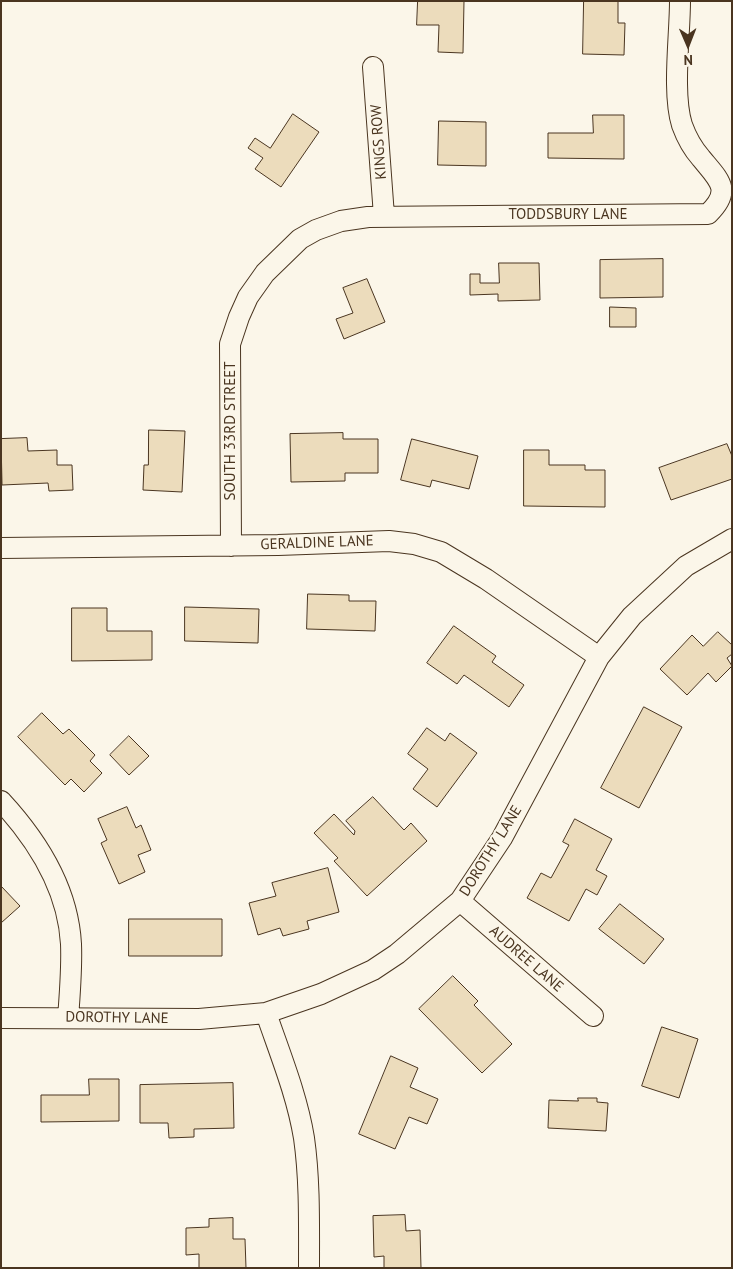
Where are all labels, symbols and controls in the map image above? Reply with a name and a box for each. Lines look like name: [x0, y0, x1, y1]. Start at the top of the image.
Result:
north arrow: [663, 20, 713, 70]
text: N: [684, 51, 693, 69]
street label: KINGS ROW: [367, 104, 391, 180]
street label: TODDSBURY LANE: [508, 206, 628, 224]
street label: SOUTH 33RD STREET: [222, 361, 240, 501]
street label: GERALDINE LANE: [260, 532, 374, 554]
street label: DOROTHY LANE: [456, 802, 526, 900]
street label: AUDREE LANE: [485, 922, 567, 996]
street label: DOROTHY LANE: [65, 1008, 169, 1028]

